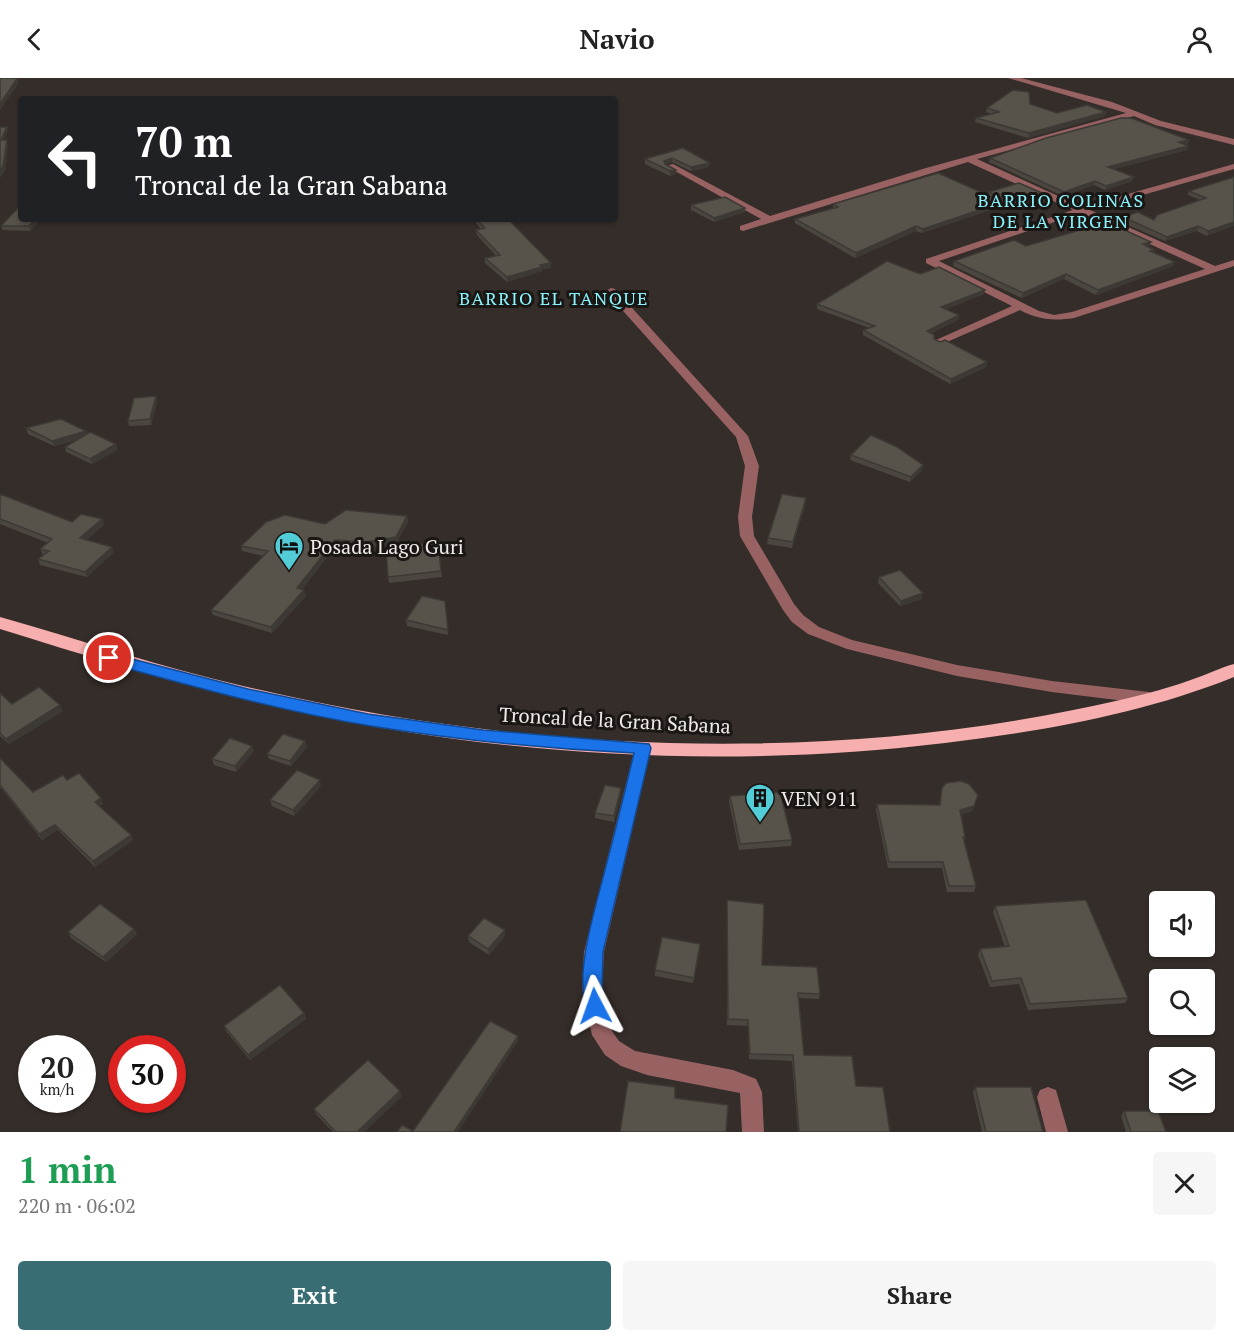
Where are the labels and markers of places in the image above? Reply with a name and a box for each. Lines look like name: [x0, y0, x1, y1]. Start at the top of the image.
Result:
hotel icon: Posada Lago Guri: [273, 530, 305, 572]
place label: Posada Lago Guri: [310, 533, 464, 560]
pin: [83, 632, 134, 683]
building icon: VEN 911: [744, 782, 776, 824]
place label: VEN 911: [781, 785, 858, 812]

